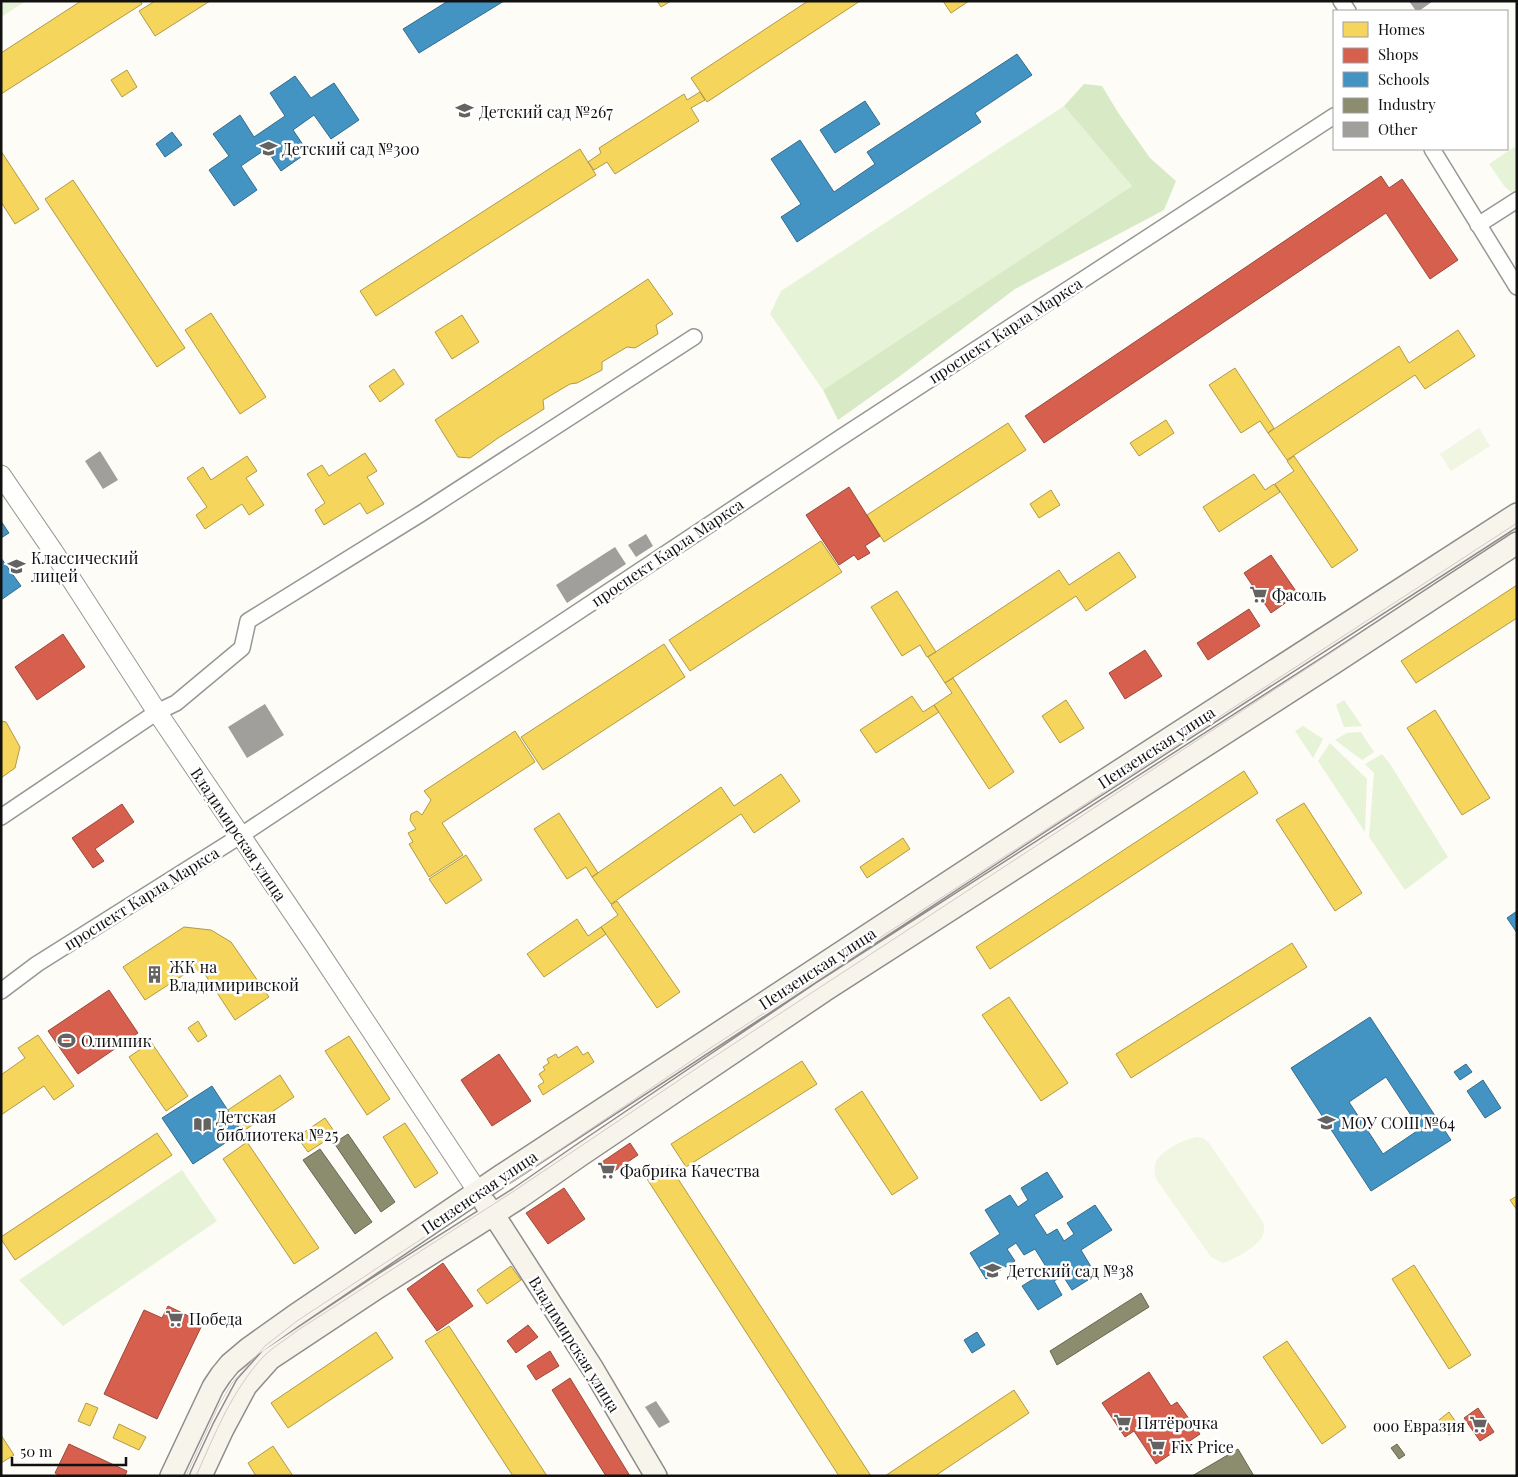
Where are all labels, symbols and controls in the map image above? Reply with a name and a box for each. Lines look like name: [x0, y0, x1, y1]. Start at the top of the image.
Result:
legend: [1333, 10, 1508, 150]
text: Homes: [1378, 19, 1425, 39]
text: Shops: [1378, 44, 1419, 64]
text: Schools: [1378, 69, 1430, 89]
text: Industry: [1378, 94, 1436, 114]
school or university icon: Детский сад №267: [455, 101, 475, 121]
place label: Детский сад №267: [479, 101, 613, 122]
text: Other: [1378, 119, 1418, 139]
school or university icon: Детский сад №300: [258, 138, 278, 158]
place label: Детский сад №300: [282, 138, 420, 159]
street label: проспект Карла Маркса: [924, 272, 1086, 388]
street label: проспект Карла Маркса: [587, 493, 747, 611]
place label: Классический лицей: [31, 547, 139, 586]
school or university icon: Классический лицей: [7, 556, 27, 576]
supermarket icon: Фасоль: [1248, 584, 1268, 604]
place label: Фасоль: [1272, 584, 1326, 605]
street label: Пензенская улица: [1093, 701, 1219, 793]
street label: Владимирская улица: [187, 763, 291, 905]
street label: проспект Карла Маркса: [59, 842, 223, 954]
street label: Пензенская улица: [754, 922, 880, 1014]
place label: ЖК на Владимиривской: [169, 956, 299, 995]
building icon: ЖК на Владимиривской: [145, 965, 165, 985]
sports icon: Олимпик: [57, 1030, 77, 1050]
place label: Олимпик: [81, 1030, 152, 1051]
place label: Детская библиотека №25: [216, 1106, 338, 1145]
school or university icon: МОУ СОШ №64: [1317, 1112, 1337, 1132]
place label: МОУ СОШ №64: [1341, 1112, 1455, 1133]
library icon: Детская библиотека №25: [192, 1115, 212, 1135]
street label: Пензенская улица: [417, 1145, 541, 1239]
supermarket icon: Фабрика Качества: [596, 1160, 616, 1180]
place label: Фабрика Качества: [620, 1160, 760, 1181]
school or university icon: Детский сад №38: [983, 1260, 1003, 1280]
place label: Детский сад №38: [1007, 1260, 1134, 1281]
street label: Владимирская улица: [525, 1272, 625, 1416]
supermarket icon: Победа: [165, 1308, 185, 1328]
place label: Победа: [189, 1308, 242, 1329]
supermarket icon: Пятёрочка: [1113, 1412, 1133, 1432]
place label: Пятёрочка: [1137, 1412, 1218, 1433]
place label: ооо Евразия: [1373, 1415, 1465, 1436]
supermarket icon: ооо Евразия: [1469, 1415, 1489, 1435]
scale bar: [12, 1434, 126, 1466]
supermarket icon: Fix Price: [1147, 1436, 1167, 1456]
place label: Fix Price: [1171, 1436, 1234, 1457]
text: 50 m: [20, 1441, 53, 1461]

